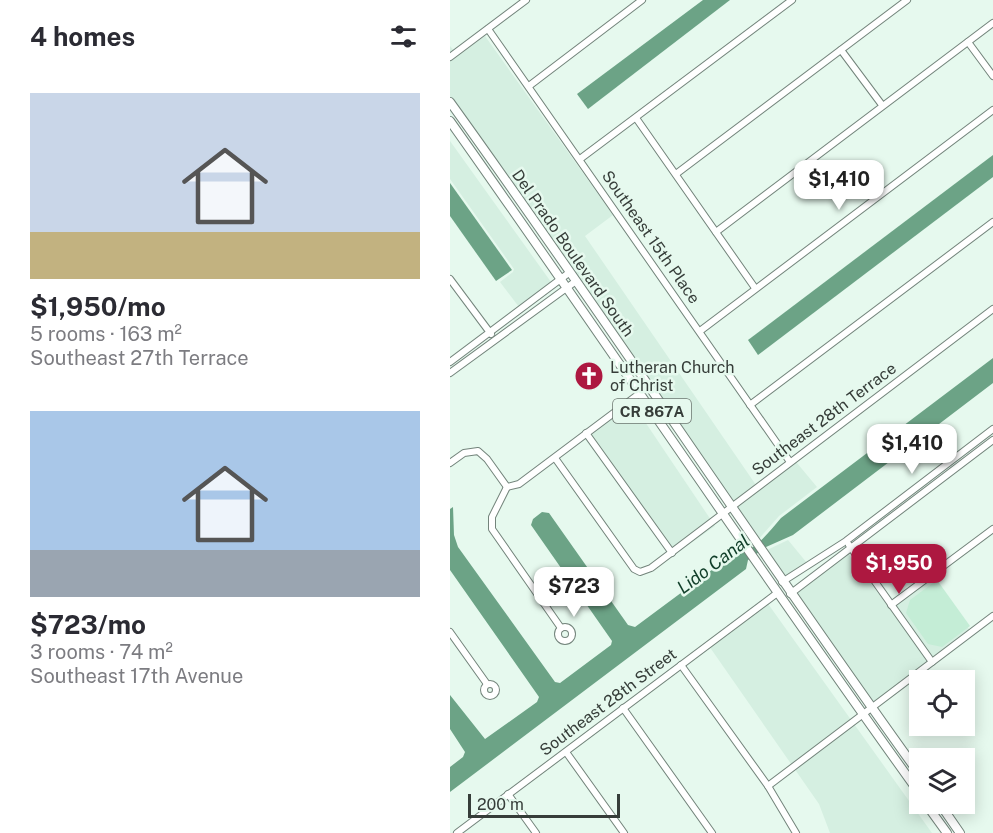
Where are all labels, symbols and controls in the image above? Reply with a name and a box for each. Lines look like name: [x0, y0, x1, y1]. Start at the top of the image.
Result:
icon: filters: [387, 20, 420, 53]
text: 4 homes: [30, 21, 135, 52]
icon: home: [171, 132, 279, 240]
pin: $1,410: [790, 160, 888, 211]
street label: Del Prado Boulevard South: [508, 166, 638, 340]
street label: Southeast 15th Place: [598, 167, 704, 307]
text: $1,410: [808, 167, 870, 191]
text: $1,950/mo: [30, 291, 166, 322]
text: 5 rooms · 163 m²: [30, 322, 182, 346]
text: Southeast 27th Terrace: [30, 346, 249, 370]
place label: Lutheran Church of Christ: [610, 358, 735, 395]
street label: Southeast 28th Terrace: [748, 359, 900, 479]
church icon: Lutheran Church of Christ: [573, 360, 605, 392]
road number: CR 867A: [613, 399, 691, 423]
pin: $1,410: [863, 424, 961, 475]
text: $1,410: [881, 431, 943, 455]
icon: home: [171, 450, 279, 558]
water label: Lido Canal: [673, 530, 753, 598]
pin: $1,950: [850, 544, 948, 595]
text: $1,950: [865, 551, 933, 575]
pin: $723: [538, 567, 610, 618]
text: $723: [548, 574, 600, 598]
text: $723/mo: [30, 609, 146, 640]
text: 3 rooms · 74 m²: [30, 640, 173, 664]
street label: Southeast 28th Street: [536, 644, 680, 760]
text: Southeast 17th Avenue: [30, 664, 243, 688]
map controls: [909, 670, 975, 814]
button: locate: [909, 670, 975, 736]
button: layers: [909, 748, 975, 814]
scale bar: [468, 791, 620, 818]
text: 200 m: [477, 795, 524, 814]

